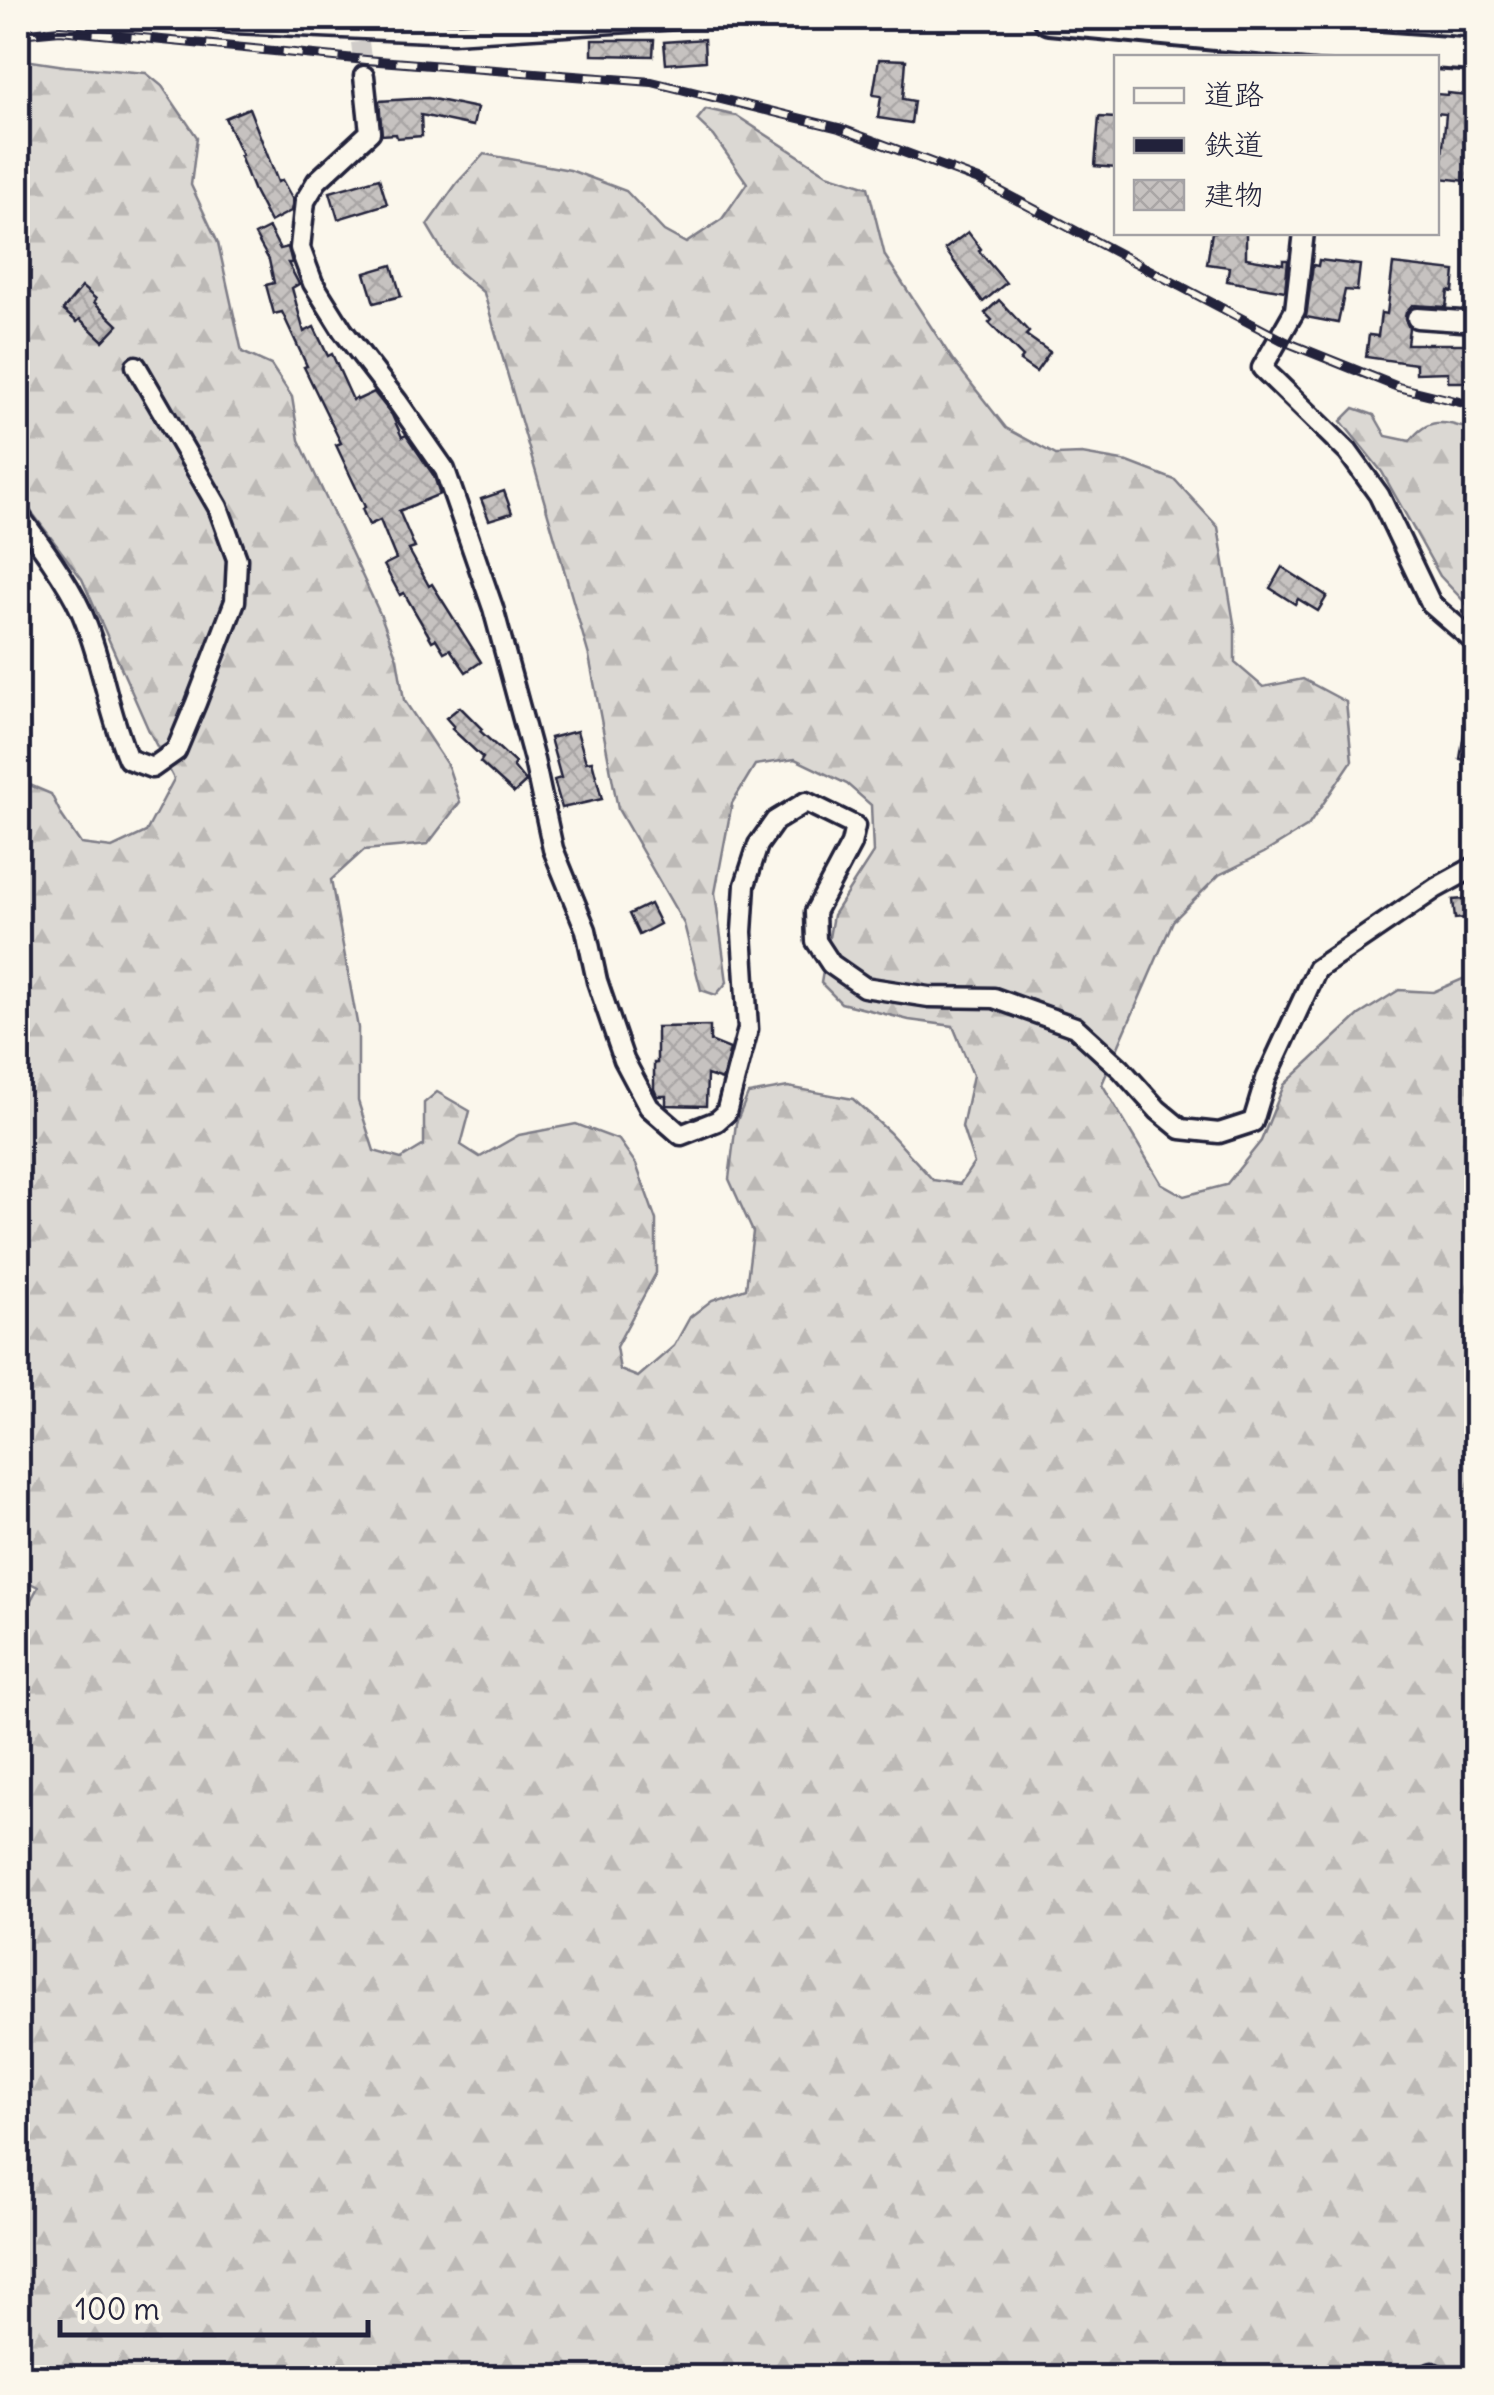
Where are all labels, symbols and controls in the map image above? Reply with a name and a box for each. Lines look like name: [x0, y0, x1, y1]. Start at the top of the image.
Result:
legend: [1114, 55, 1439, 235]
text: 道路: [1204, 75, 1264, 113]
text: 鉄道: [1204, 125, 1264, 163]
text: 建物: [1204, 175, 1264, 213]
scale bar: [60, 2275, 368, 2337]
text: 100 m: [75, 2290, 160, 2328]

